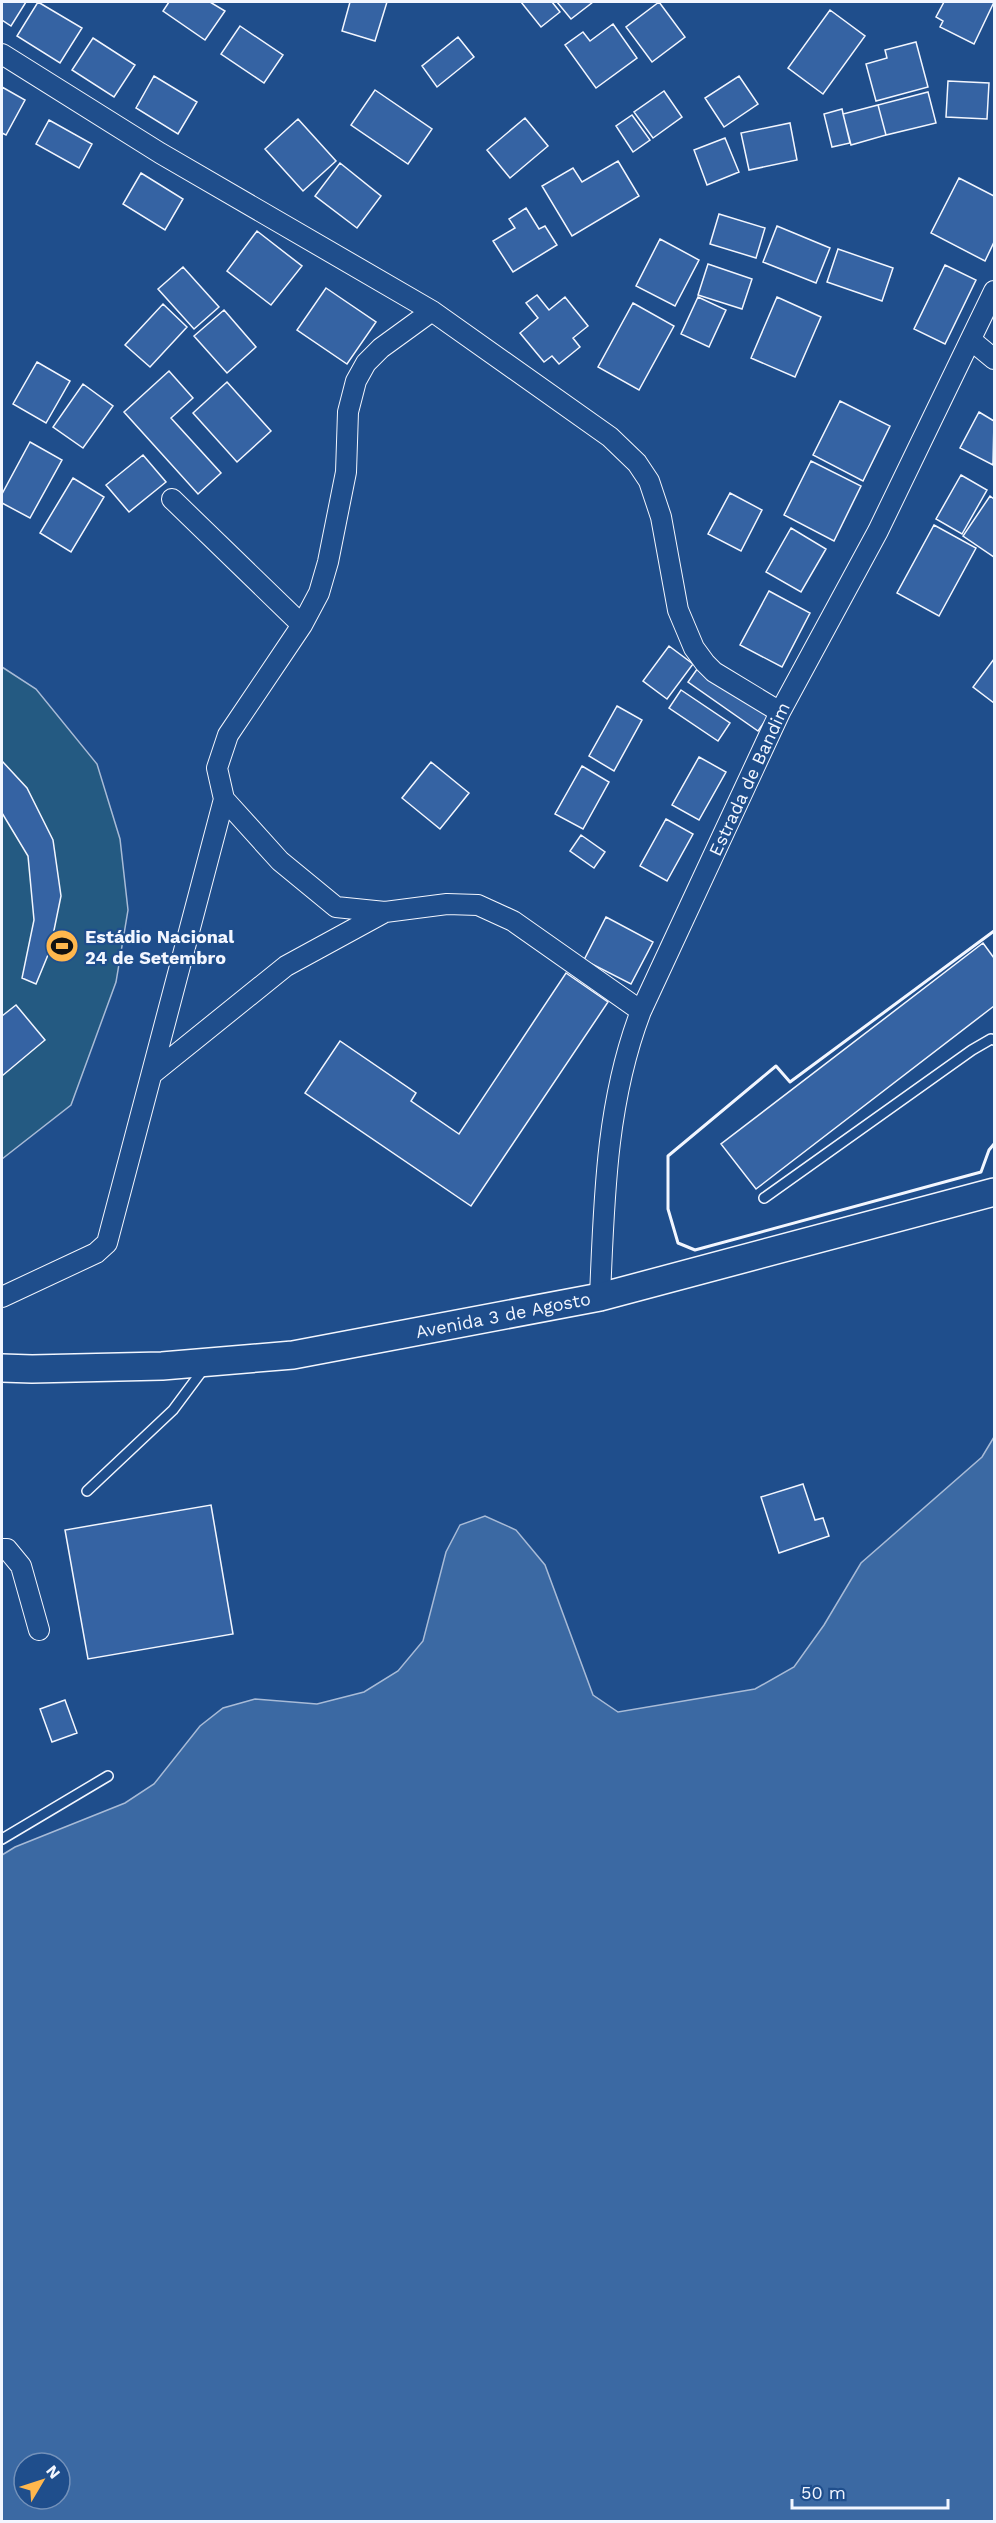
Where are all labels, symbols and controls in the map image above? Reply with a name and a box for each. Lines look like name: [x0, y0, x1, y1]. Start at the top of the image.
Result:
street label: Estrada de Bandim: [704, 699, 794, 859]
place label: Estádio Nacional 24 de Setembro: [85, 926, 234, 968]
sports icon: Estádio Nacional 24 de Setembro: [44, 928, 80, 964]
street label: Avenida 3 de Agosto: [414, 1288, 592, 1342]
north arrow: [12, 2451, 72, 2511]
text: N: [42, 2461, 64, 2482]
scale bar: [792, 2472, 948, 2510]
text: 50 m: [801, 2482, 846, 2503]

